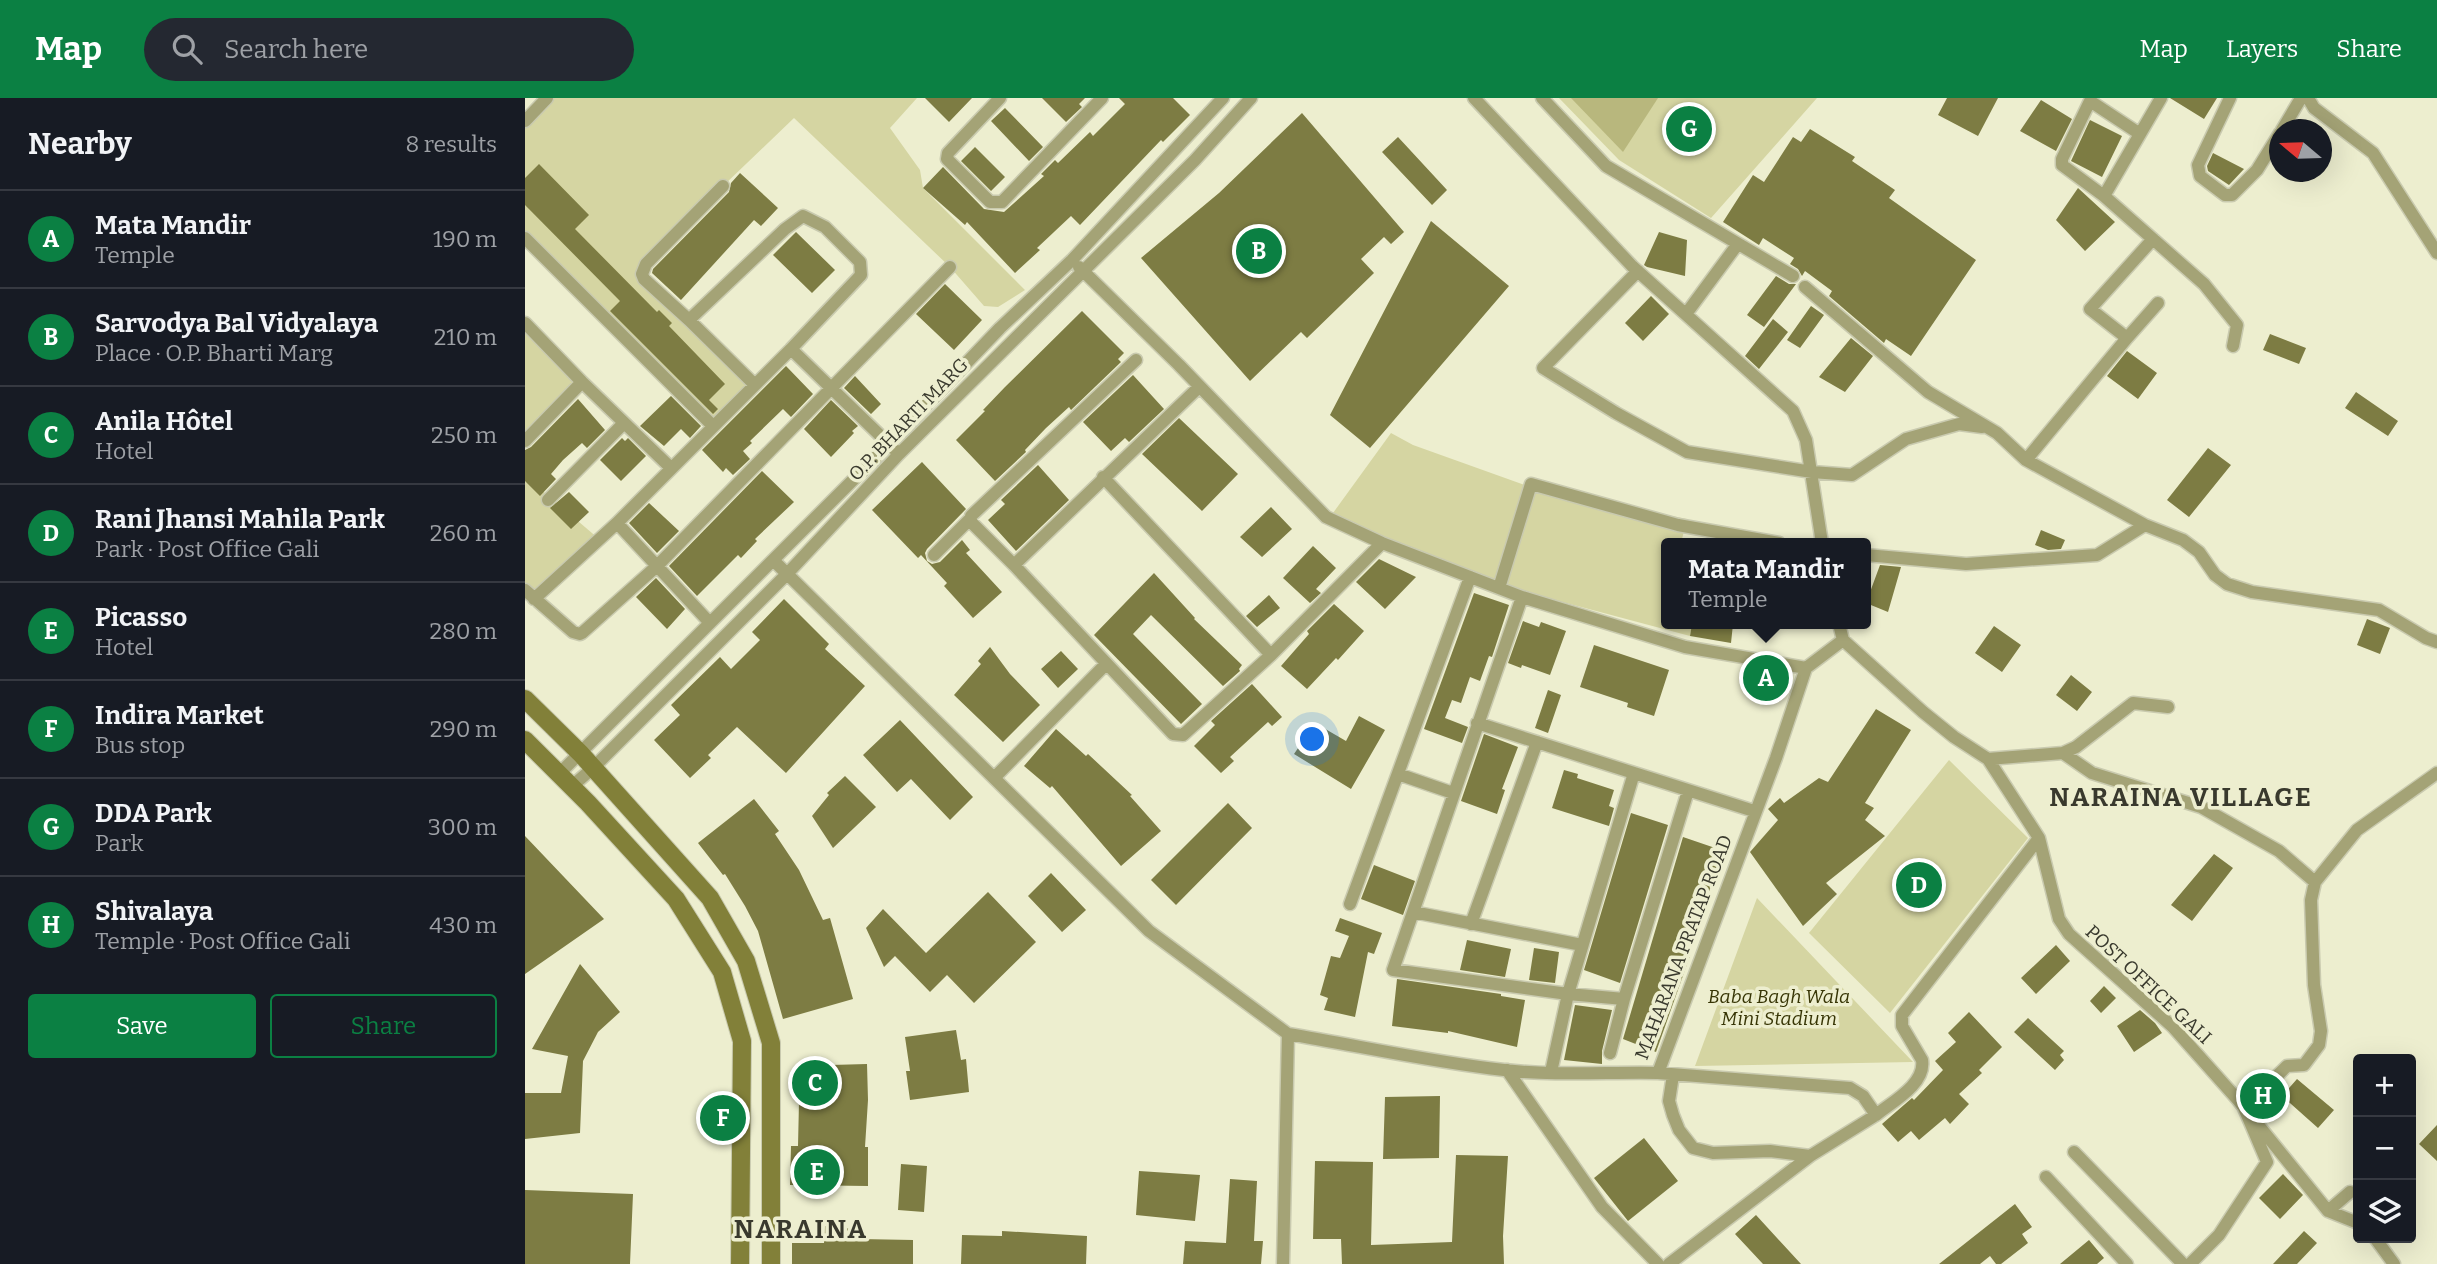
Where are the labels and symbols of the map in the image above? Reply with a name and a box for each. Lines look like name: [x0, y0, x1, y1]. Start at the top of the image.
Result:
pin: G: [1666, 103, 1712, 155]
north arrow: [2269, 119, 2332, 182]
pin: B: [1236, 225, 1282, 277]
street label: O.P. BHARTI MARG: [844, 353, 973, 486]
pin: A: [1743, 652, 1789, 704]
your location: [1295, 722, 1329, 756]
district label: NARAINA VILLAGE: [2049, 782, 2313, 813]
street label: MAHARANA PRATAP ROAD: [1630, 832, 1737, 1063]
pin: D: [1896, 859, 1942, 911]
street label: POST OFFICE GALI: [2081, 920, 2216, 1049]
park label: Baba Bagh Wala Mini Stadium: [1708, 985, 1850, 1030]
pin: C: [792, 1057, 838, 1109]
pin: H: [2240, 1070, 2286, 1122]
pin: F: [700, 1092, 746, 1144]
pin: E: [794, 1146, 840, 1198]
district label: NARAINA: [734, 1214, 868, 1245]

